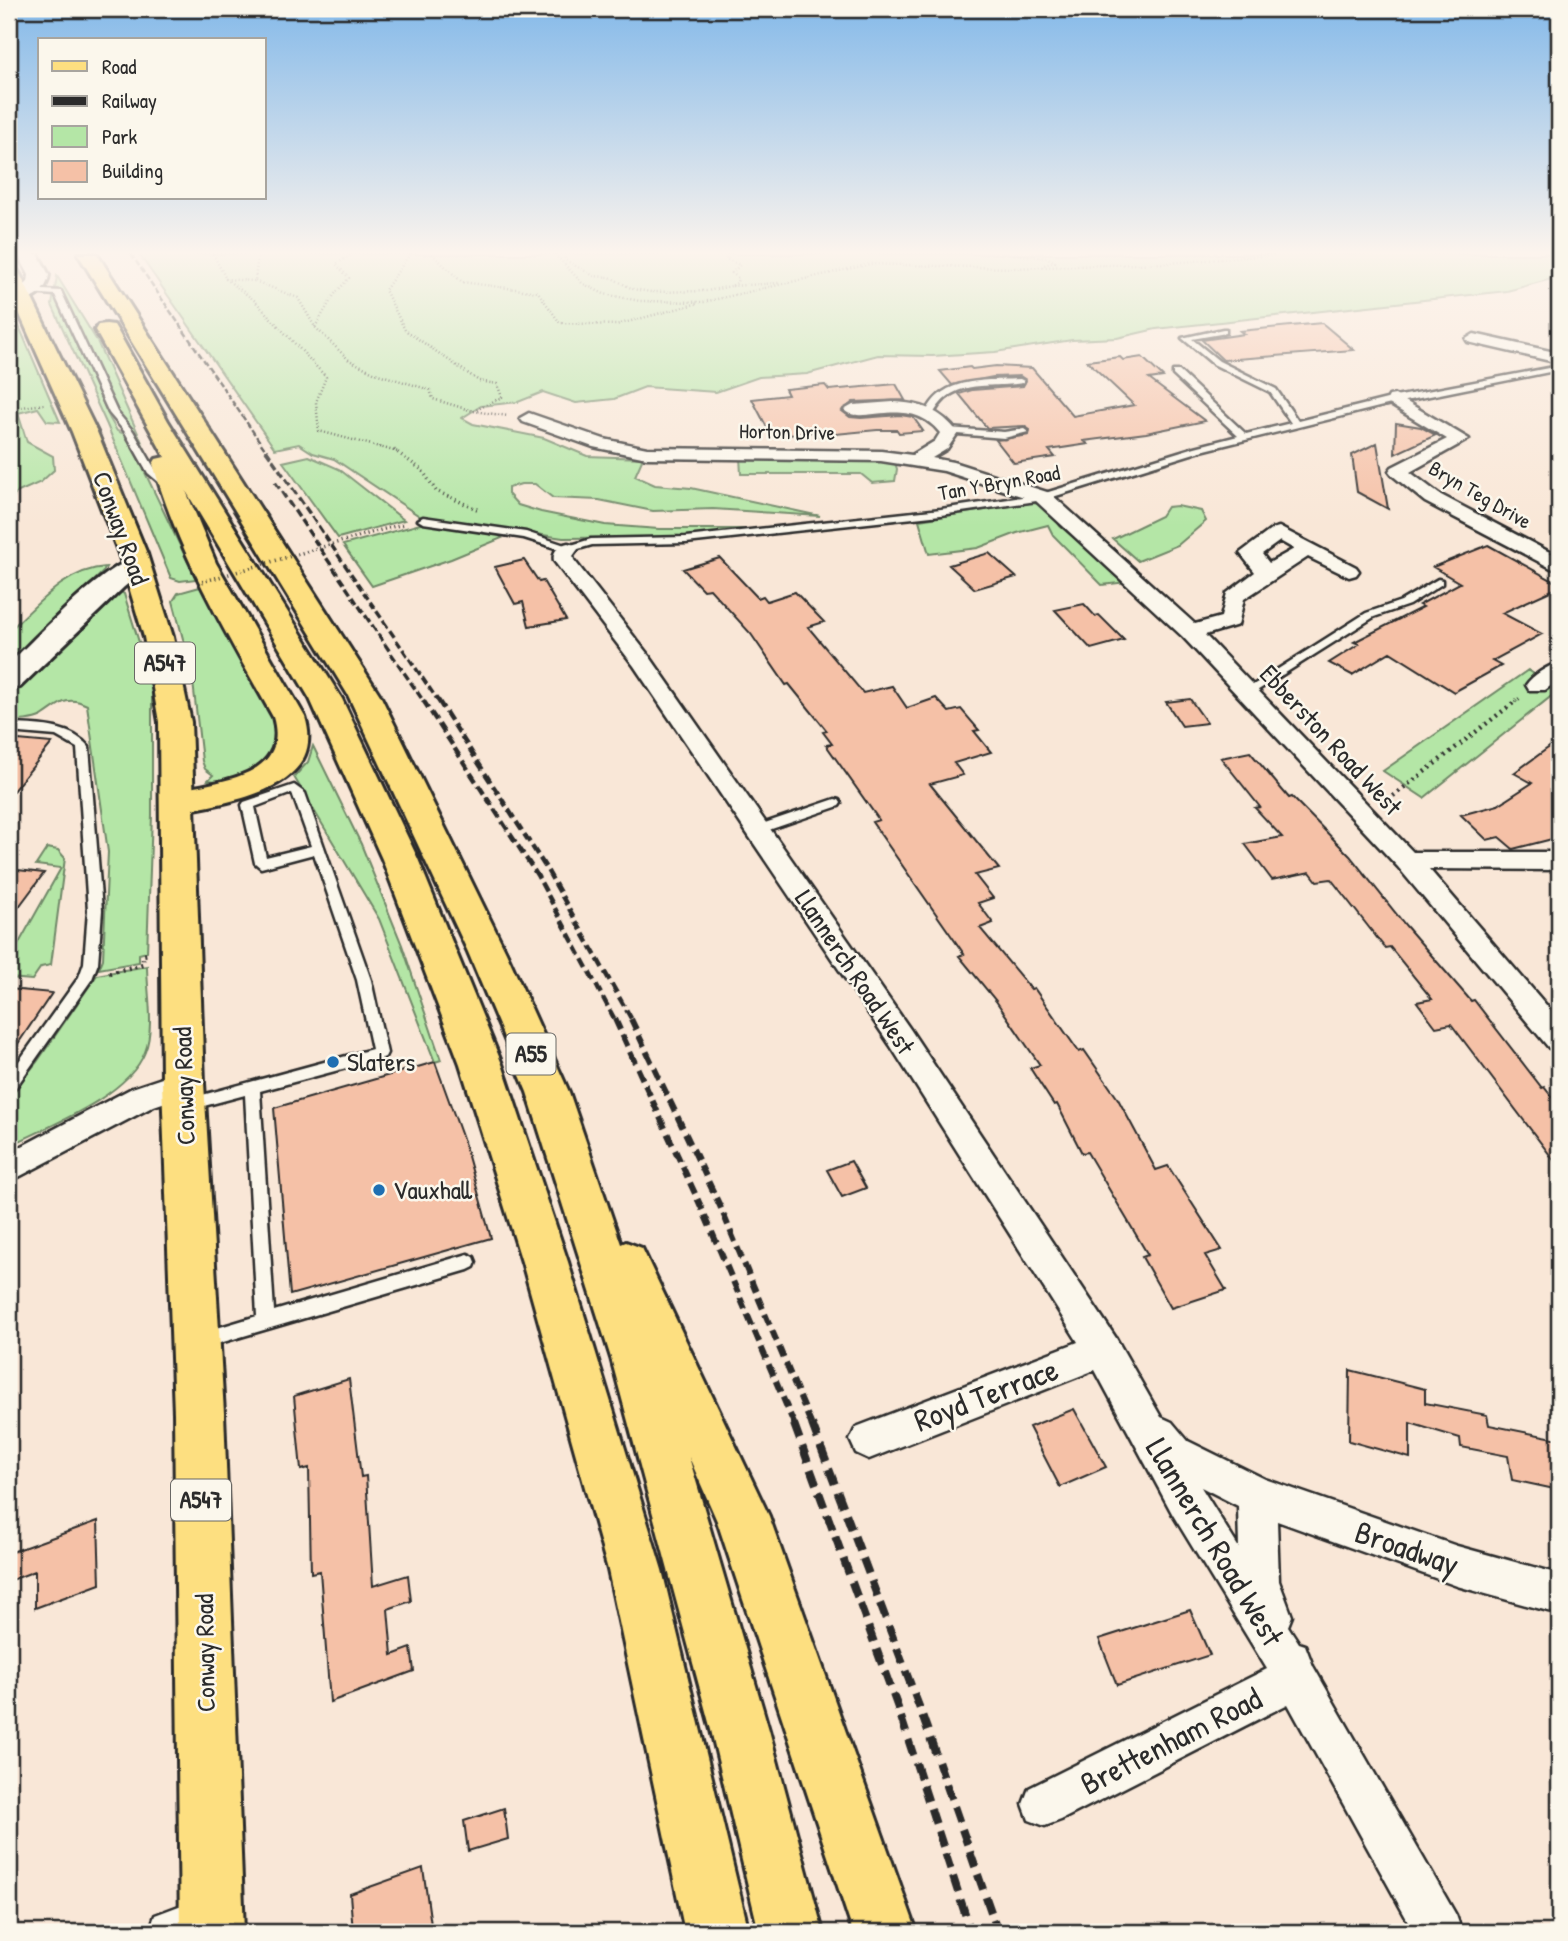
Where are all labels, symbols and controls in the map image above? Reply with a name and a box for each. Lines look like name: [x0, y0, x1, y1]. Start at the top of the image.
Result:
legend: [38, 38, 266, 200]
text: Road: [102, 52, 136, 81]
text: Railway: [102, 86, 157, 115]
text: Park: [102, 122, 137, 151]
text: Building: [102, 156, 163, 185]
street label: Horton Drive: [739, 416, 835, 447]
street label: Bryn Teg Drive: [1424, 454, 1537, 536]
street label: Tan Y Bryn Road: [936, 458, 1062, 507]
street label: Conway Road: [85, 466, 158, 589]
road number: A547: [135, 642, 195, 684]
street label: Ebberston Road West: [1252, 657, 1411, 823]
street label: Llannerch Road West: [787, 883, 924, 1062]
street label: Conway Road: [164, 1026, 203, 1146]
road number: A55: [506, 1034, 556, 1074]
place label: Slaters: [347, 1044, 415, 1079]
marker: Slaters: [325, 1054, 341, 1070]
place label: Vauxhall: [393, 1172, 473, 1207]
marker: Vauxhall: [371, 1182, 387, 1198]
street label: Royd Terrace: [908, 1347, 1064, 1442]
street label: Llannerch Road West: [1136, 1430, 1295, 1655]
road number: A547: [171, 1480, 231, 1520]
street label: Broadway: [1349, 1510, 1465, 1585]
street label: Conway Road: [186, 1594, 223, 1712]
street label: Brettenham Road: [1073, 1676, 1269, 1805]

